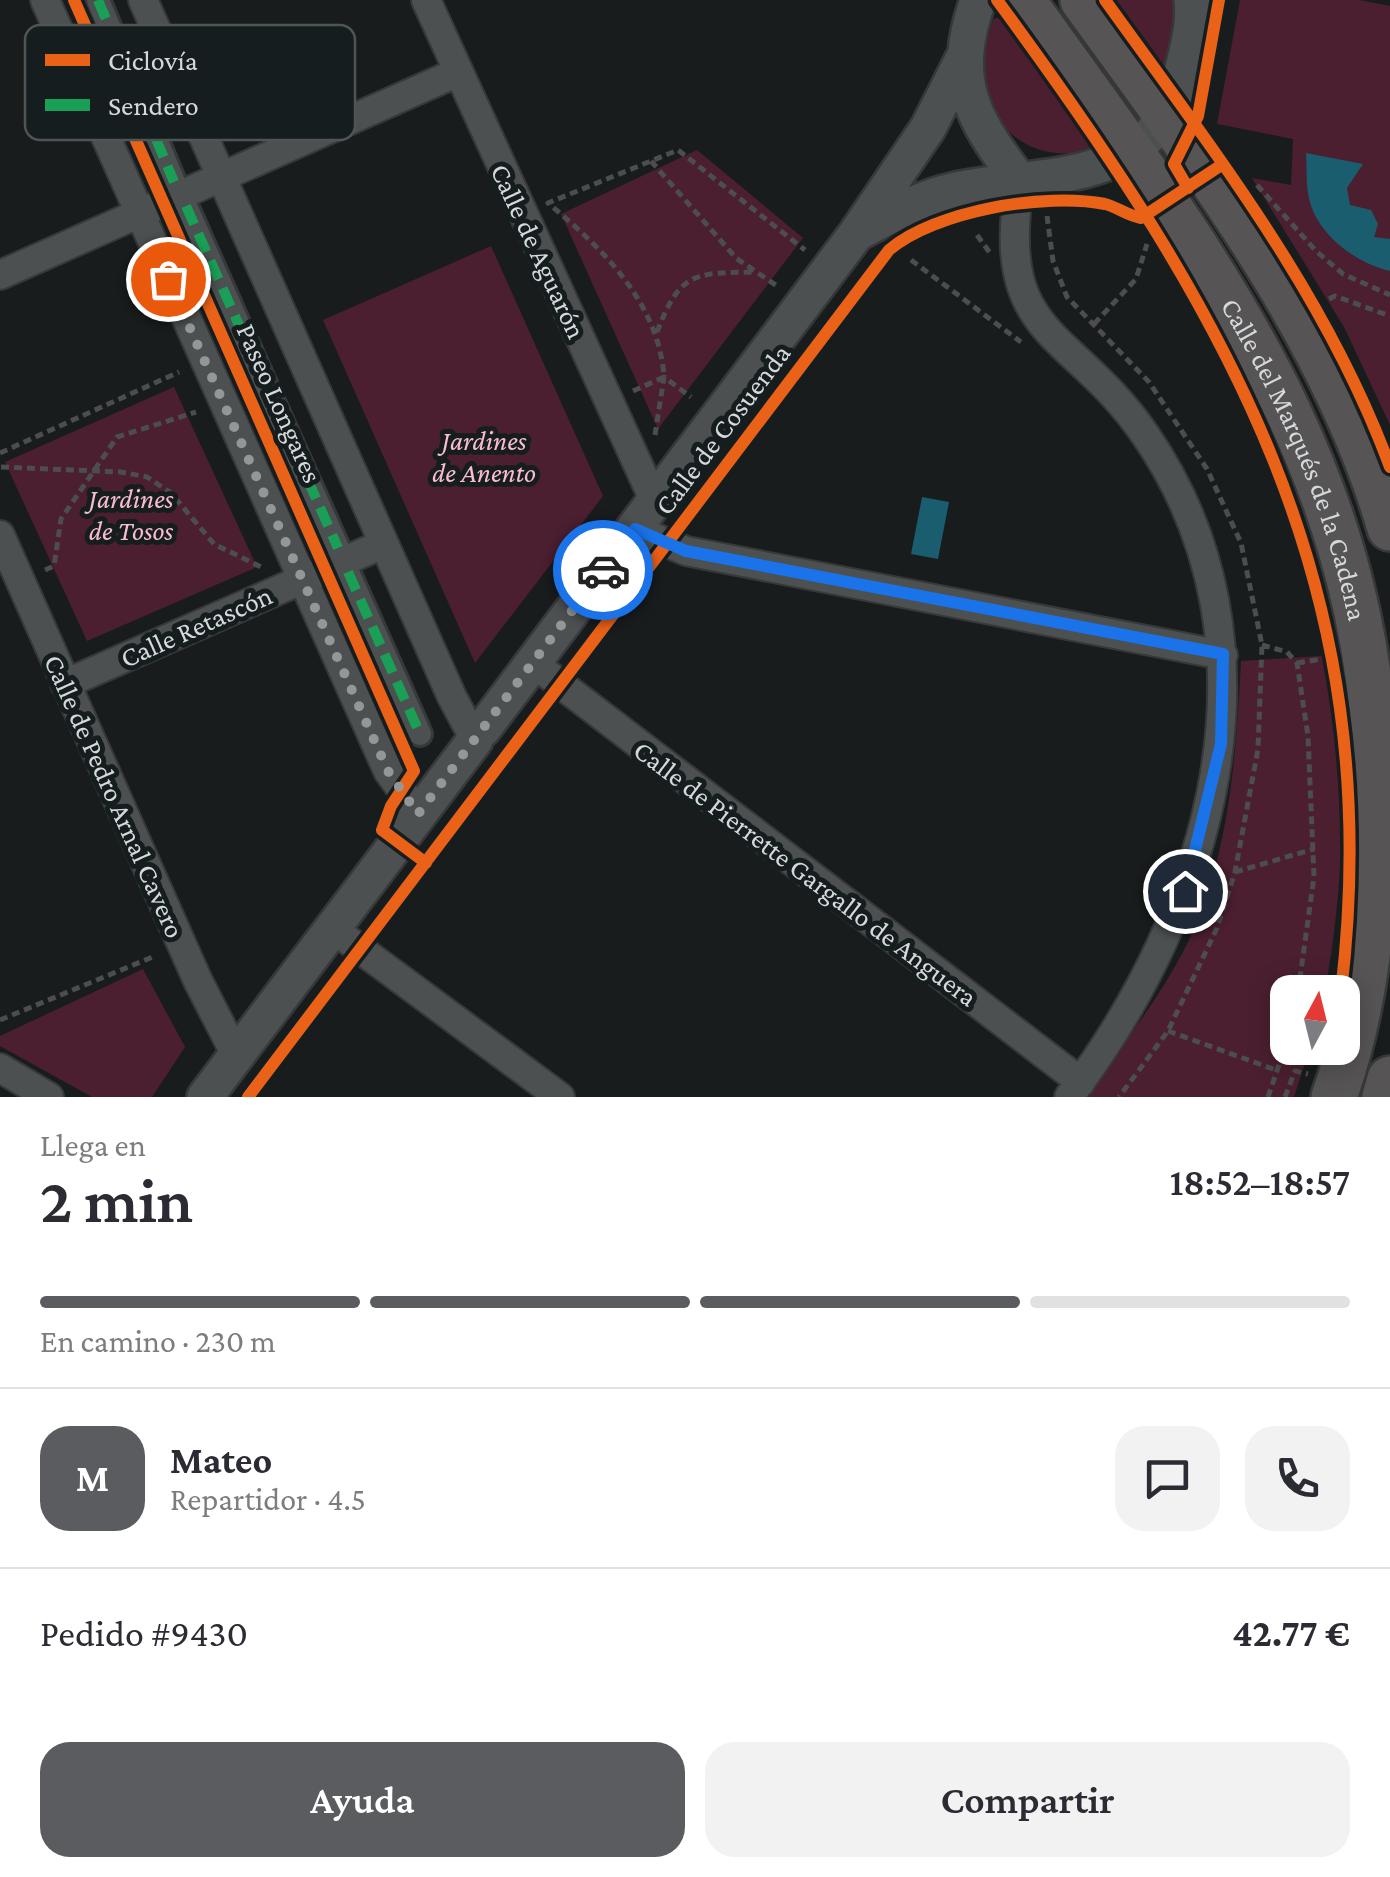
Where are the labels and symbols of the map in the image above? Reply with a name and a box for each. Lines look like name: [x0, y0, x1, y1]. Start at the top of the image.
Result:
legend: [25, 25, 355, 140]
text: Ciclovía: [108, 45, 198, 76]
text: Sendero: [108, 90, 199, 121]
street label: Calle de Aguarón: [484, 159, 593, 344]
pin: [126, 237, 211, 322]
street label: Calle del Marqués de la Cadena: [1215, 293, 1373, 623]
street label: Paseo Longares: [231, 319, 328, 488]
street label: Calle de Cosuenda: [648, 338, 796, 521]
park label: Jardines de Anento: [432, 425, 536, 488]
park label: Jardines de Tosos: [84, 483, 174, 546]
courier: [553, 520, 653, 620]
street label: Calle Retascón: [116, 579, 277, 674]
street label: Calle de Pedro Arnal Cavero: [38, 650, 191, 943]
street label: Calle de Pierrette Gargallo de Anguera: [628, 734, 983, 1013]
pin: [1143, 849, 1228, 934]
north arrow: [1270, 975, 1360, 1065]

